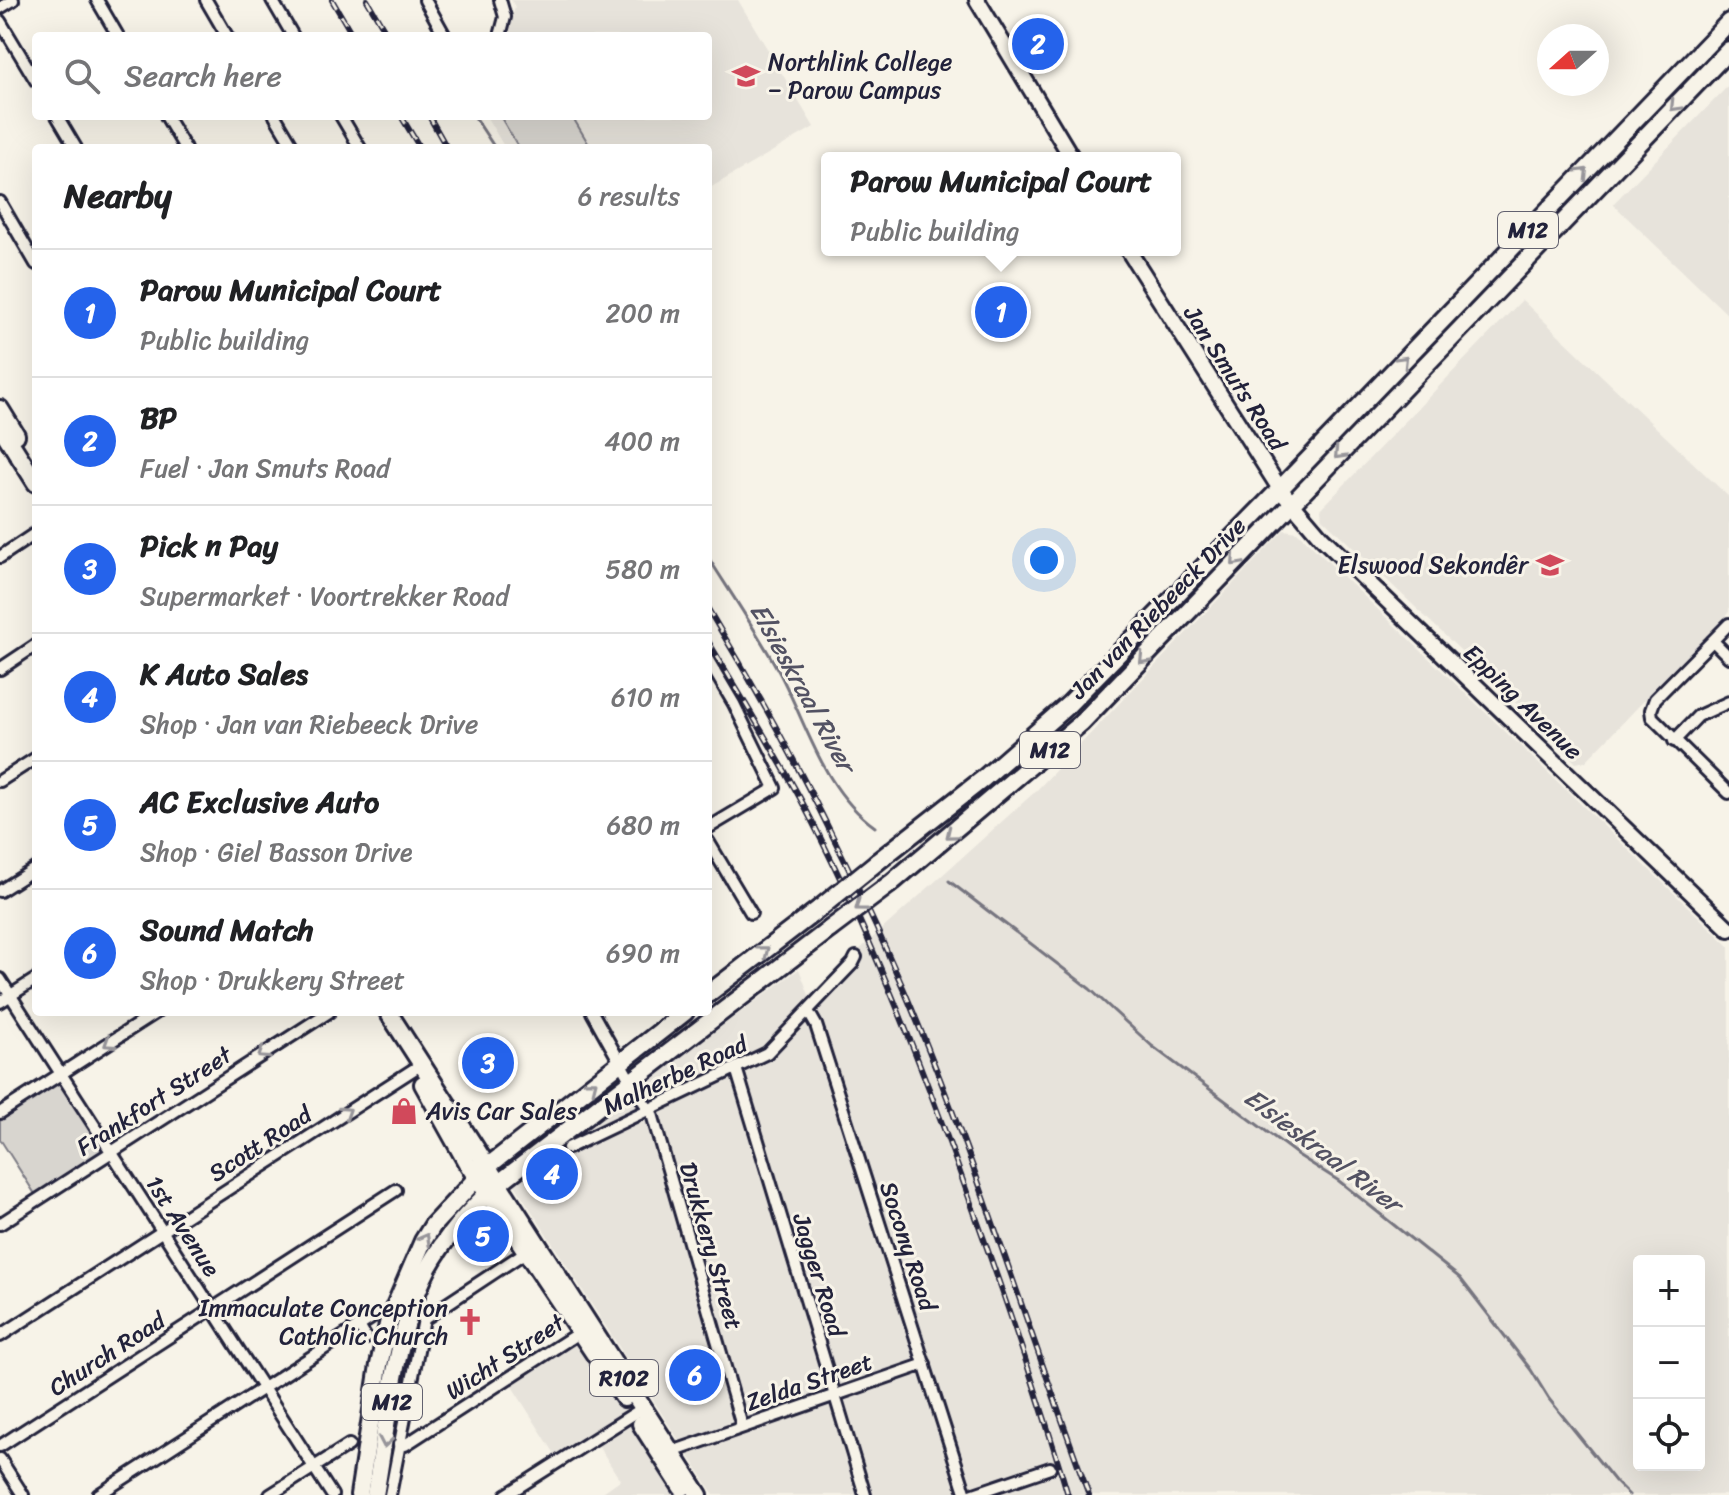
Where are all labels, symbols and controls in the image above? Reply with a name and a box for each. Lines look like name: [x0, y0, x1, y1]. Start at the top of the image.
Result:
pin: 2: [1012, 14, 1064, 74]
north arrow: [1537, 24, 1609, 96]
search box: [32, 32, 712, 120]
place label: Northlink College – Parow Campus: [768, 41, 952, 111]
text: Search here: [124, 49, 282, 103]
icon: search: [60, 54, 104, 98]
school or university icon: Northlink College – Parow Campus: [731, 61, 761, 91]
one-way arrow: [1670, 97, 1684, 111]
popup: [821, 152, 1181, 256]
text: Parow Municipal Court: [850, 154, 1152, 208]
text: Nearby: [64, 166, 172, 226]
one-way arrow: [1574, 168, 1588, 182]
text: 6 results: [578, 173, 680, 219]
text: Public building: [850, 208, 1019, 254]
road number: M12: [1498, 212, 1558, 248]
text: Parow Municipal Court: [140, 263, 442, 317]
pin: 1: [975, 282, 1027, 342]
text: 1: [84, 290, 96, 336]
text: 200 m: [605, 290, 680, 336]
street label: Jan Smuts Road: [1171, 296, 1299, 460]
text: Public building: [140, 317, 309, 363]
one-way arrow: [1394, 356, 1408, 370]
text: BP: [140, 391, 177, 445]
text: 2: [82, 418, 98, 464]
text: 400 m: [604, 418, 680, 464]
text: Fuel · Jan Smuts Road: [140, 445, 390, 491]
one-way arrow: [1334, 445, 1348, 459]
street label: Jan van Riebeeck Drive: [1059, 507, 1257, 710]
text: Pick n Pay: [140, 519, 278, 573]
your location: [1024, 540, 1064, 580]
place label: Elswood Sekondêr: [1338, 544, 1530, 586]
text: 3: [83, 546, 97, 592]
text: 580 m: [605, 546, 680, 592]
school or university icon: Elswood Sekondêr: [1535, 550, 1565, 580]
one-way arrow: [1232, 552, 1246, 567]
text: Supermarket · Voortrekker Road: [140, 573, 509, 619]
water label: Elsieskraal River: [737, 594, 871, 784]
street label: Epping Avenue: [1453, 633, 1593, 771]
text: K Auto Sales: [140, 647, 308, 701]
one-way arrow: [1138, 650, 1153, 664]
text: 4: [82, 674, 98, 720]
text: 610 m: [611, 674, 680, 720]
text: Shop · Jan van Riebeeck Drive: [140, 701, 478, 747]
road number: M12: [1020, 732, 1080, 768]
text: AC Exclusive Auto: [140, 775, 379, 829]
text: 5: [82, 802, 98, 848]
text: 680 m: [606, 802, 680, 848]
one-way arrow: [946, 824, 960, 839]
text: Shop · Giel Basson Drive: [140, 829, 413, 875]
one-way arrow: [854, 897, 869, 911]
text: Sound Match: [140, 903, 313, 957]
text: 6: [83, 930, 97, 976]
text: 690 m: [606, 930, 680, 976]
one-way arrow: [755, 946, 770, 960]
text: Shop · Drukkery Street: [140, 957, 405, 1003]
street label: Malherbe Road: [596, 1023, 756, 1127]
one-way arrow: [103, 1033, 118, 1048]
pin: 3: [462, 1033, 514, 1093]
street label: Frankfort Street: [68, 1034, 242, 1167]
one-way arrow: [257, 1044, 272, 1059]
water label: Elsieskraal River: [1234, 1075, 1415, 1228]
one-way arrow: [583, 1080, 598, 1094]
place label: Avis Car Sales: [425, 1090, 577, 1132]
street label: Scott Road: [200, 1093, 322, 1193]
shop icon: Avis Car Sales: [389, 1096, 419, 1126]
one-way arrow: [337, 1107, 351, 1122]
pin: 4: [526, 1144, 578, 1204]
street label: Drukkery Street: [667, 1157, 755, 1335]
street label: 1st Avenue: [134, 1166, 232, 1286]
street label: Socony Road: [867, 1176, 949, 1318]
pin: 5: [457, 1206, 509, 1266]
street label: Jagger Road: [780, 1207, 858, 1344]
one-way arrow: [415, 1233, 431, 1248]
map controls: [1633, 1255, 1705, 1471]
button: +: [1633, 1255, 1705, 1327]
place label: Immaculate Conception Catholic Church: [198, 1287, 448, 1357]
street label: Church Road: [40, 1300, 175, 1408]
street label: Wicht Street: [437, 1302, 574, 1411]
church icon: Immaculate Conception Catholic Church: [455, 1307, 485, 1337]
button: −: [1633, 1327, 1705, 1399]
street label: Zelda Street: [740, 1341, 878, 1423]
pin: 6: [669, 1345, 721, 1405]
road number: R102: [590, 1360, 658, 1396]
road number: M12: [362, 1384, 422, 1420]
button: locate: [1633, 1399, 1705, 1471]
one-way arrow: [377, 1435, 394, 1449]

